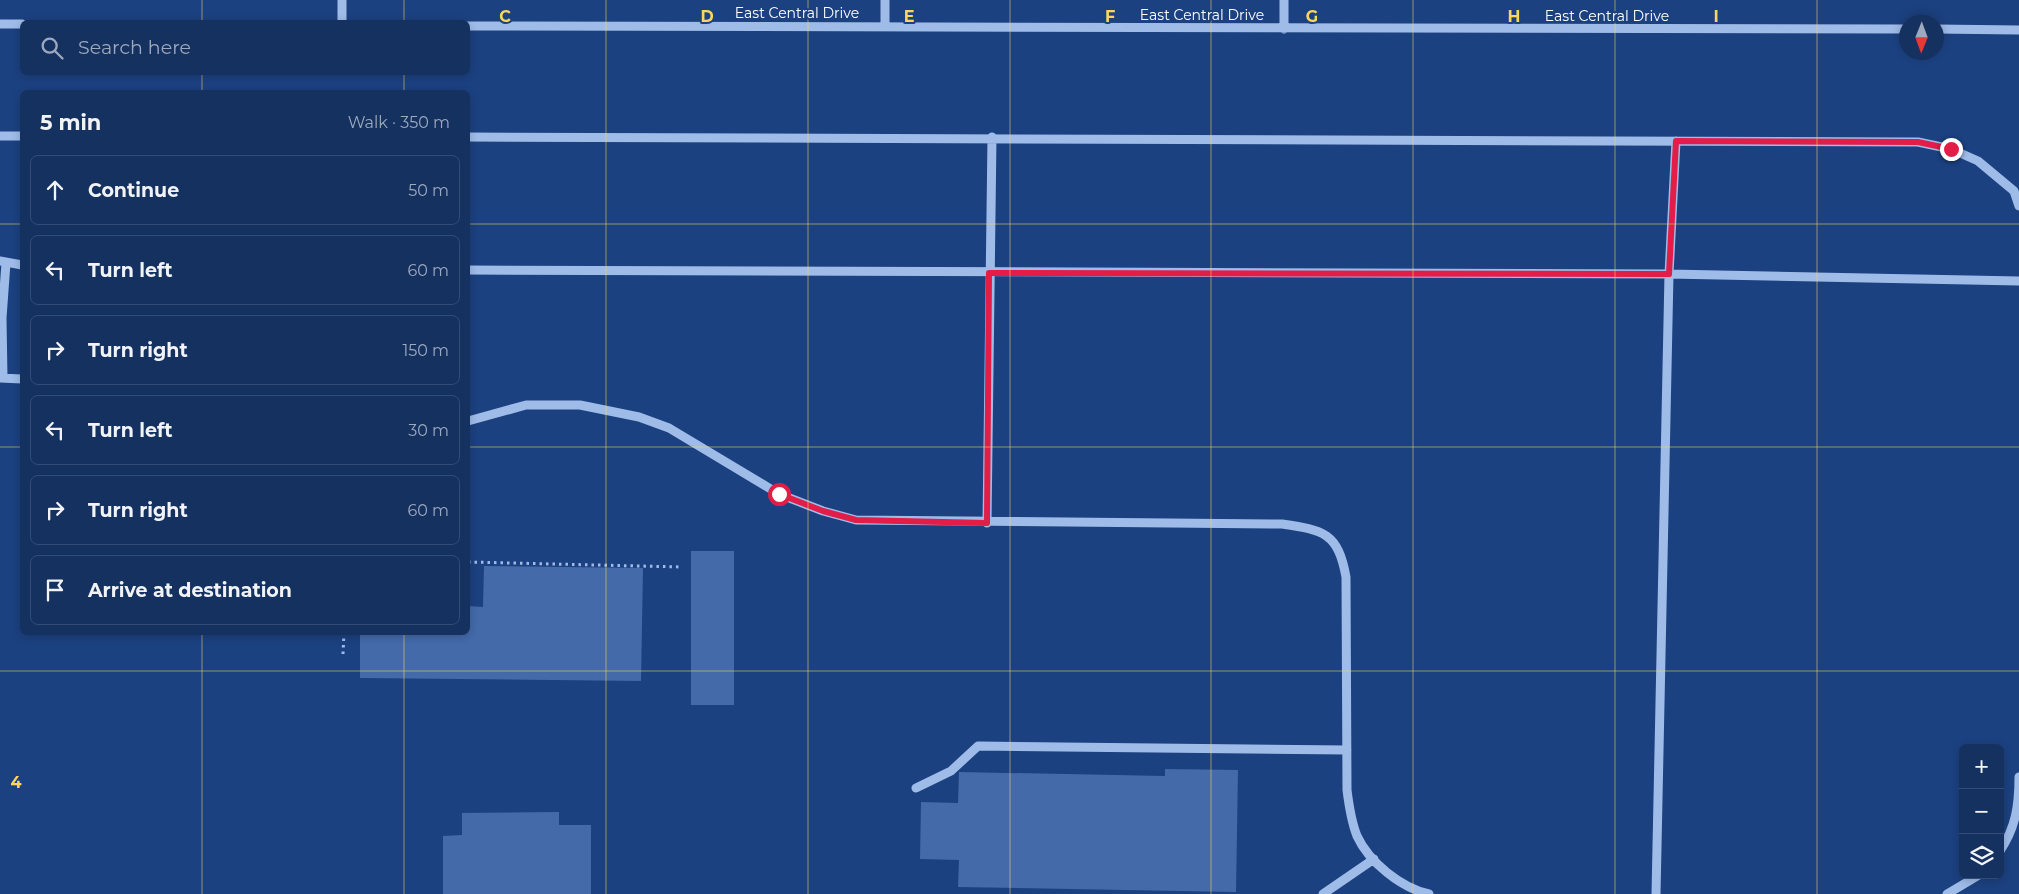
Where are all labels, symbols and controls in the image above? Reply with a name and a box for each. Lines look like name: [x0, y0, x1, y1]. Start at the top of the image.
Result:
street label: East Central Drive: [735, 4, 859, 22]
street label: East Central Drive: [1140, 6, 1264, 24]
text: C: [499, 7, 511, 26]
text: D: [700, 7, 714, 26]
text: E: [904, 7, 914, 26]
text: F: [1105, 7, 1115, 26]
text: G: [1306, 7, 1318, 26]
text: H: [1508, 7, 1520, 26]
street label: East Central Drive: [1545, 7, 1669, 25]
text: I: [1713, 7, 1719, 26]
north arrow: [1899, 15, 1944, 60]
search box: [20, 20, 470, 75]
icon: search: [38, 34, 66, 62]
text: Search here: [78, 36, 191, 59]
text: 5 min: [40, 110, 101, 135]
text: Walk · 350 m: [348, 113, 450, 132]
route end: [1940, 138, 1963, 161]
icon: ahead: [41, 176, 69, 204]
text: Continue: [88, 179, 179, 202]
text: 50 m: [408, 181, 449, 200]
icon: left: [41, 256, 69, 284]
text: Turn left: [88, 259, 173, 282]
text: 60 m: [407, 261, 449, 280]
icon: right: [41, 336, 69, 364]
text: Turn right: [88, 339, 188, 362]
text: 150 m: [402, 341, 449, 360]
icon: left: [41, 416, 69, 444]
text: Turn left: [88, 419, 173, 442]
text: 30 m: [408, 421, 449, 440]
route start: [768, 483, 791, 506]
icon: right: [41, 496, 69, 524]
text: Turn right: [88, 499, 188, 522]
text: 60 m: [407, 501, 449, 520]
icon: arrive: [41, 576, 69, 604]
text: Arrive at destination: [88, 579, 292, 602]
map controls: [1959, 744, 2004, 879]
button: +: [1959, 744, 2004, 789]
text: 4: [10, 773, 22, 792]
button: −: [1959, 789, 2004, 834]
button: layers: [1959, 834, 2004, 879]

